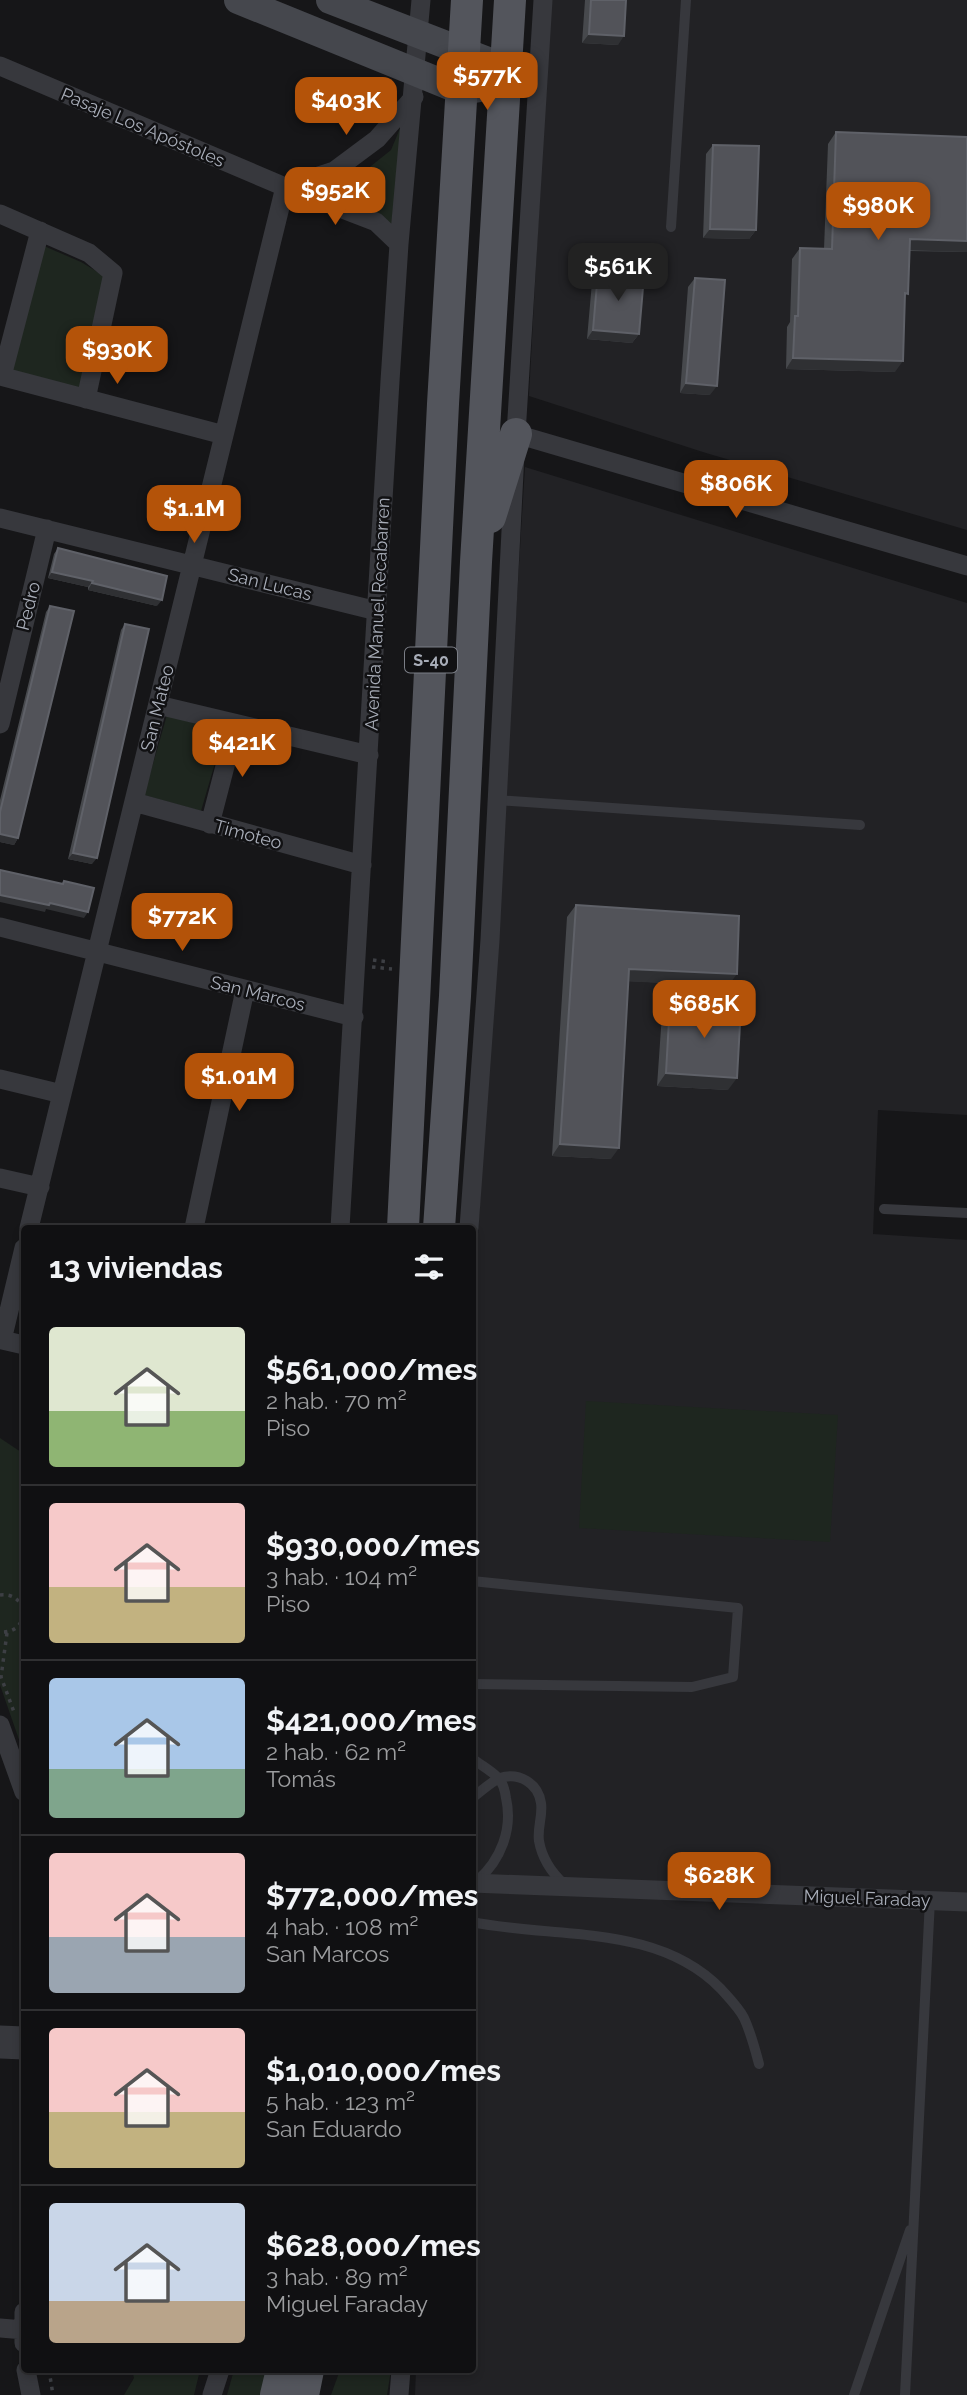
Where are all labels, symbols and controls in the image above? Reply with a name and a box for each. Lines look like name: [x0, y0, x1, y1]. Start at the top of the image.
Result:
pin: $577K: [438, 52, 536, 112]
text: $577K: [453, 61, 521, 88]
pin: $403K: [297, 78, 395, 137]
street label: Pasaje Los Apóstoles: [58, 83, 228, 171]
text: $403K: [311, 86, 381, 113]
pin: $952K: [286, 168, 384, 227]
text: $952K: [300, 176, 370, 203]
pin: $980K: [829, 182, 927, 242]
text: $980K: [842, 191, 914, 218]
pin: $561K: [569, 244, 667, 303]
text: $561K: [584, 252, 652, 279]
pin: $930K: [68, 326, 166, 386]
text: $930K: [82, 335, 152, 362]
pin: $806K: [687, 461, 785, 520]
text: $806K: [700, 469, 772, 496]
pin: $1.1M: [145, 486, 243, 545]
text: $1.1M: [163, 494, 225, 521]
street label: Avenida Manuel Recabarren: [360, 497, 394, 731]
street label: San Lucas: [226, 563, 314, 605]
street label: Pedro: [12, 579, 44, 633]
road number: S-40: [405, 648, 457, 673]
street label: San Mateo: [136, 662, 178, 753]
pin: $421K: [193, 720, 291, 779]
text: $421K: [208, 728, 276, 755]
street label: Timoteo: [212, 815, 284, 853]
pin: $772K: [133, 894, 231, 953]
text: $772K: [148, 902, 216, 929]
street label: San Marcos: [209, 971, 308, 1015]
pin: $685K: [655, 981, 753, 1040]
text: $685K: [669, 989, 739, 1016]
pin: $1.01M: [182, 1054, 296, 1113]
text: $1.01M: [201, 1062, 277, 1089]
icon: filters: [410, 1248, 448, 1286]
text: 13 viviendas: [49, 1250, 223, 1285]
text: $561,000/mes: [266, 1352, 477, 1387]
icon: home: [105, 1355, 189, 1439]
text: 2 hab. · 70 m²: [266, 1387, 407, 1414]
text: Piso: [266, 1414, 310, 1441]
text: $930,000/mes: [266, 1528, 480, 1563]
icon: home: [105, 1531, 189, 1615]
text: 3 hab. · 104 m²: [266, 1563, 417, 1590]
text: Piso: [266, 1590, 310, 1617]
text: $421,000/mes: [266, 1703, 476, 1738]
icon: home: [105, 1706, 189, 1790]
text: 2 hab. · 62 m²: [266, 1738, 406, 1765]
text: Tomás: [266, 1765, 336, 1792]
pin: $628K: [670, 1853, 768, 1912]
text: $628K: [684, 1861, 754, 1888]
text: $772,000/mes: [266, 1878, 478, 1913]
icon: home: [105, 1881, 189, 1965]
street label: Miguel Faraday: [803, 1885, 931, 1911]
text: 4 hab. · 108 m²: [266, 1913, 418, 1940]
text: San Marcos: [266, 1940, 389, 1967]
text: $1,010,000/mes: [266, 2053, 501, 2088]
icon: home: [105, 2056, 189, 2140]
text: 5 hab. · 123 m²: [266, 2088, 415, 2115]
text: San Eduardo: [266, 2115, 402, 2142]
text: $628,000/mes: [266, 2228, 481, 2263]
icon: home: [105, 2231, 189, 2315]
text: 3 hab. · 89 m²: [266, 2263, 408, 2290]
text: Miguel Faraday: [266, 2290, 428, 2317]

